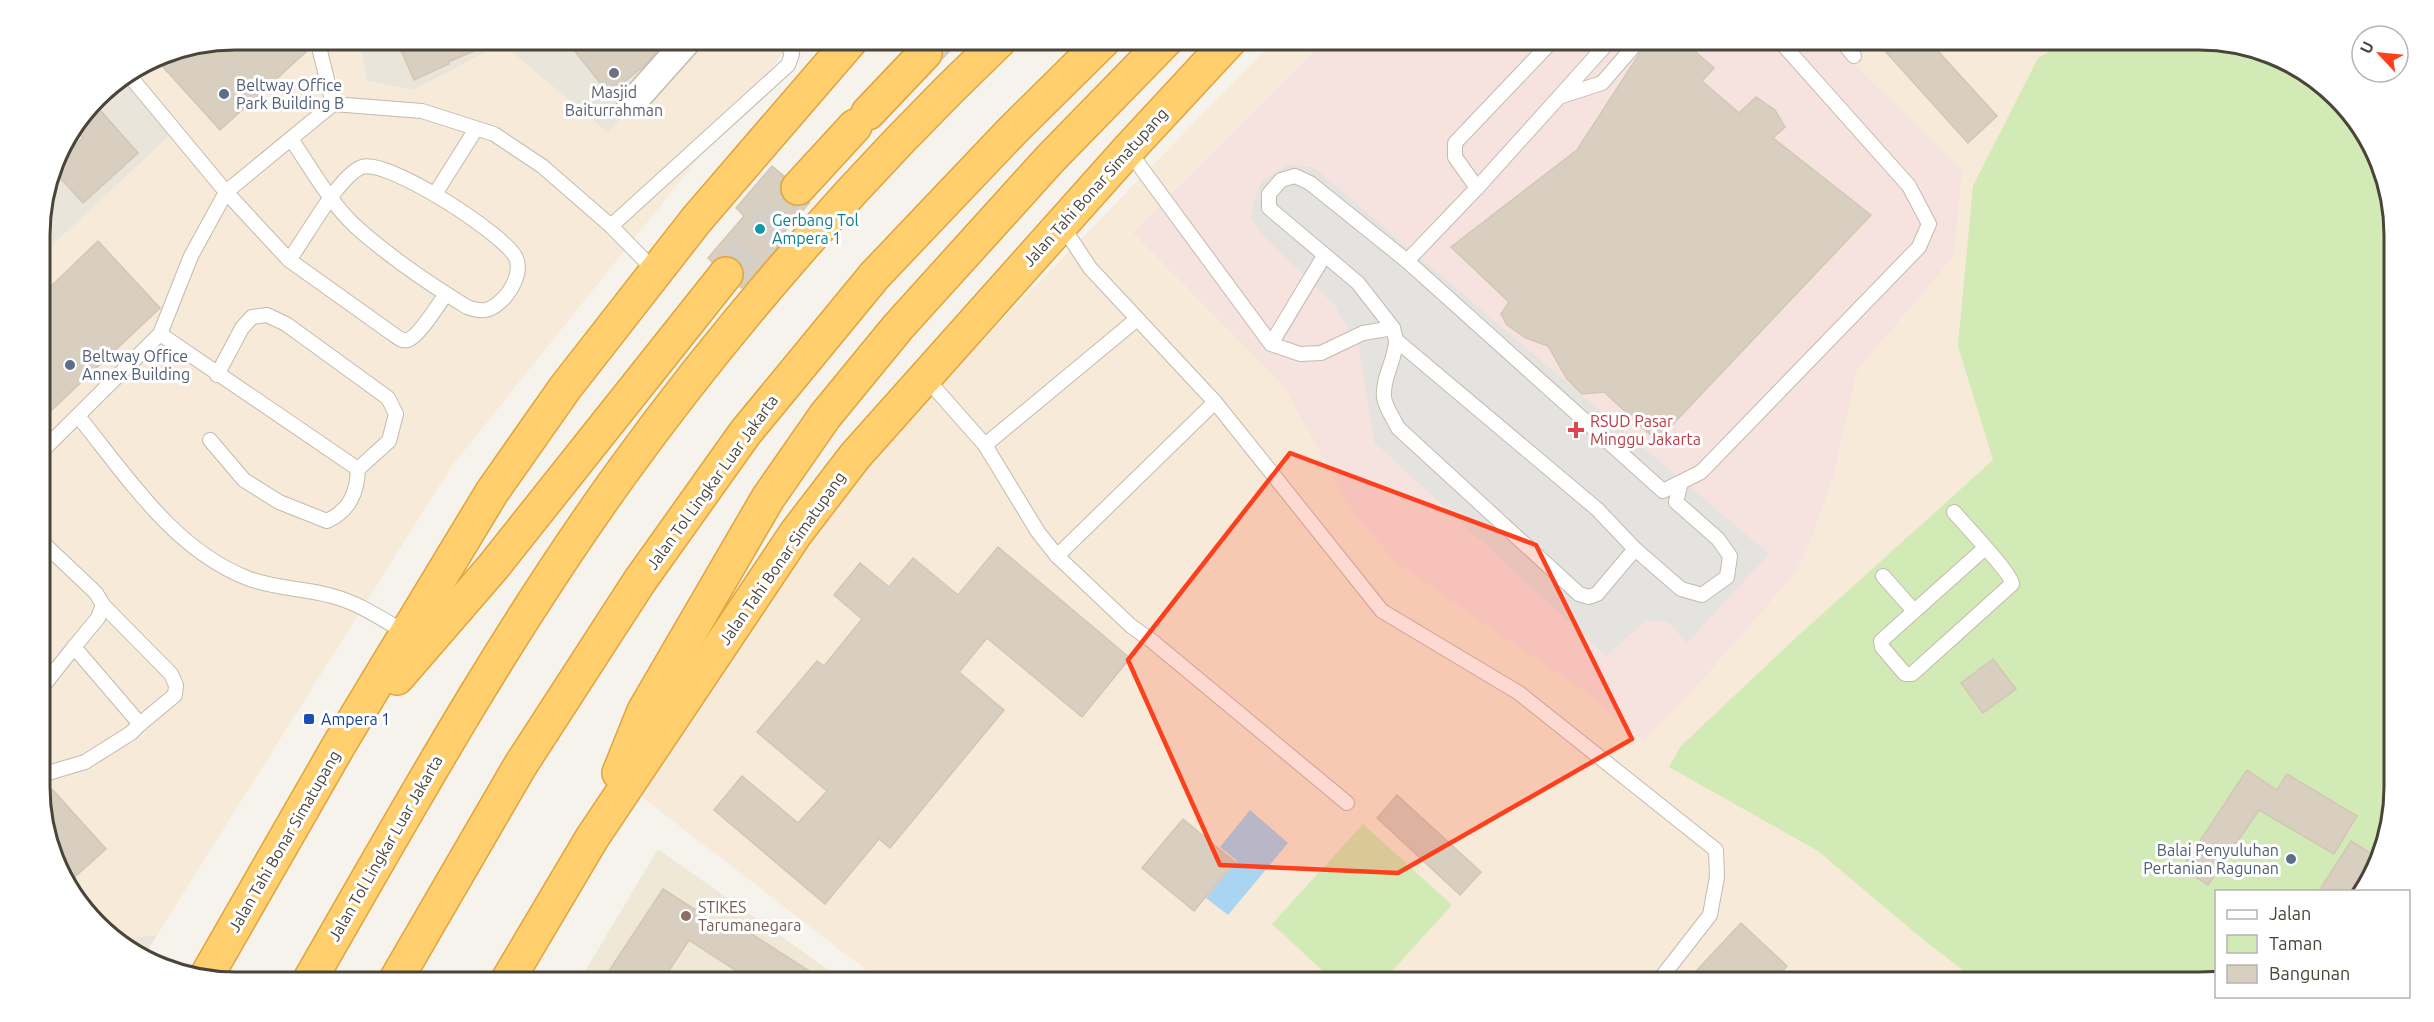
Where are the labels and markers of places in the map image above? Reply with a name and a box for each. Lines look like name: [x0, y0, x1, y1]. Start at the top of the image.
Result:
marker: Masjid Baiturrahman: [607, 66, 621, 80]
place label: Beltway Office Park Building B: [236, 76, 344, 112]
place label: Masjid Baiturrahman: [565, 83, 663, 119]
marker: Beltway Office Park Building B: [217, 87, 231, 101]
place label: Gerbang Tol Ampera 1: [772, 211, 859, 247]
marker: Gerbang Tol Ampera 1: [753, 222, 767, 236]
place label: Beltway Office Annex Building: [82, 347, 190, 383]
marker: Beltway Office Annex Building: [63, 358, 77, 372]
place label: RSUD Pasar Minggu Jakarta: [1590, 412, 1701, 448]
marker: RSUD Pasar Minggu Jakarta: [1567, 421, 1585, 439]
place label: Ampera 1: [321, 710, 390, 728]
marker: Ampera 1: [302, 712, 316, 726]
place label: Balai Penyuluhan Pertanian Ragunan: [2143, 841, 2279, 877]
marker: Balai Penyuluhan Pertanian Ragunan: [2284, 852, 2298, 866]
place label: STIKES Tarumanegara: [698, 898, 801, 934]
marker: STIKES Tarumanegara: [679, 909, 693, 923]

